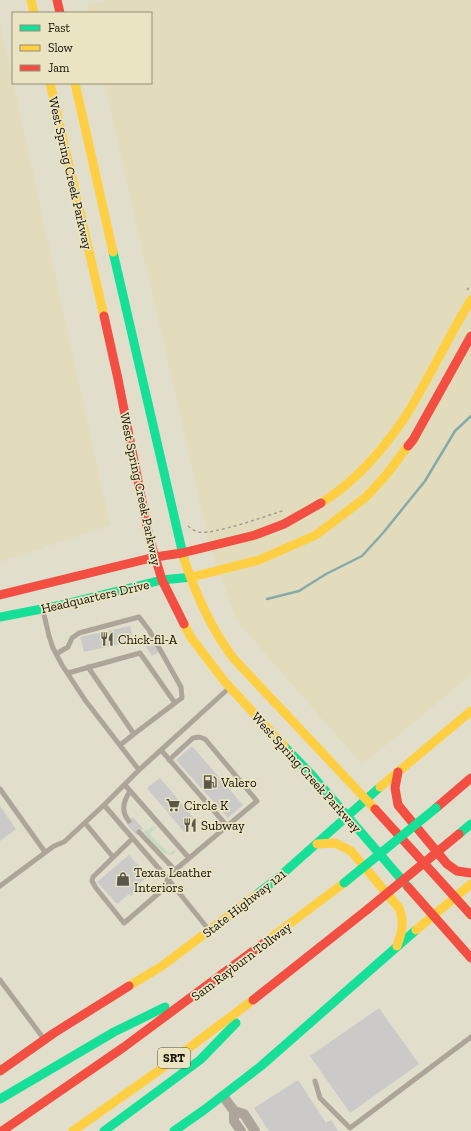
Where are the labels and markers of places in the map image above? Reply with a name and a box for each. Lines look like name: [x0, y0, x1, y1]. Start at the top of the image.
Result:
restaurant icon: Chick-fil-A: [99, 631, 115, 647]
place label: Chick-fil-A: [118, 632, 178, 647]
fuel station icon: Valero: [202, 774, 218, 790]
place label: Valero: [220, 775, 257, 790]
supermarket icon: Circle K: [165, 797, 181, 813]
place label: Circle K: [184, 798, 229, 813]
restaurant icon: Subway: [182, 817, 198, 833]
place label: Subway: [201, 818, 245, 833]
place label: Texas Leather Interiors: [134, 865, 212, 895]
shop icon: Texas Leather Interiors: [115, 871, 131, 887]

